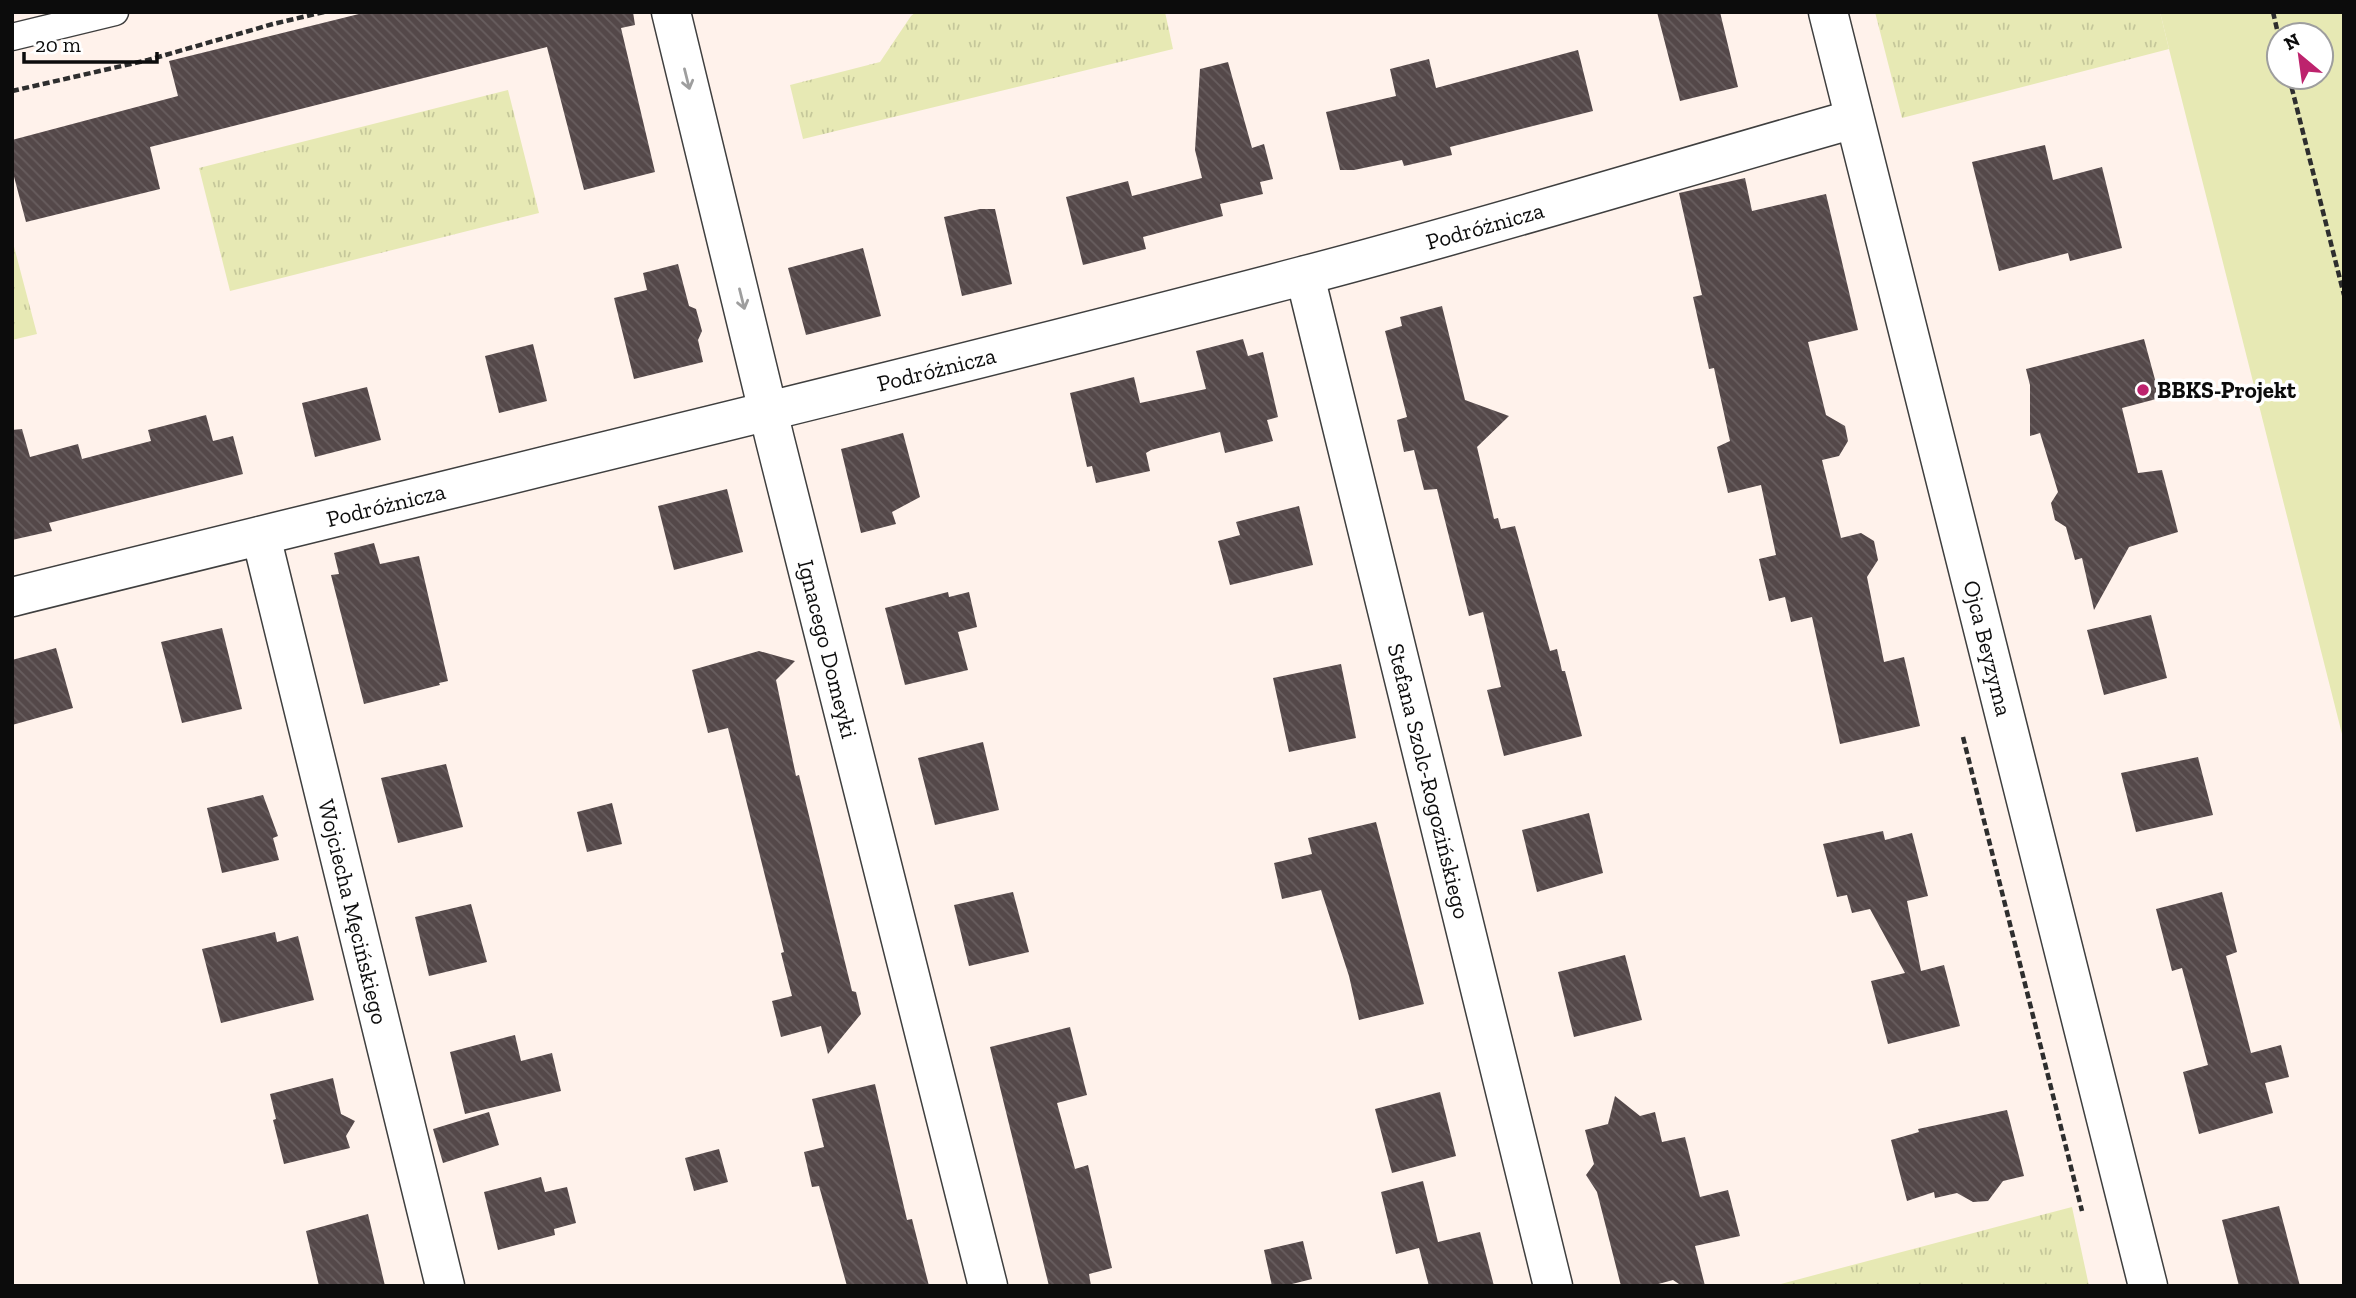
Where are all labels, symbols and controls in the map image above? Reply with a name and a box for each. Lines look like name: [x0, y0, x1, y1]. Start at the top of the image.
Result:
scale bar: [24, 21, 158, 65]
north arrow: [2265, 21, 2335, 91]
text: N: [2280, 28, 2304, 55]
text: 20 m: [35, 32, 81, 57]
one-way arrow: [681, 67, 694, 89]
street label: Podróżnicza: [1423, 196, 1547, 256]
one-way arrow: [736, 287, 749, 310]
street label: Podróżnicza: [874, 341, 999, 398]
place label: BBKS-Projekt: [2157, 376, 2297, 404]
marker: BBKS-Projekt: [2135, 382, 2151, 398]
street label: Podróżnicza: [324, 477, 448, 533]
street label: Ignacego Domeyki: [792, 557, 864, 741]
street label: Ojca Beyzyma: [1957, 577, 2018, 719]
street label: Stefana Szolc-Rogozińskiego: [1382, 640, 1476, 922]
street label: Wojciecha Męcińskiego: [312, 797, 394, 1027]

